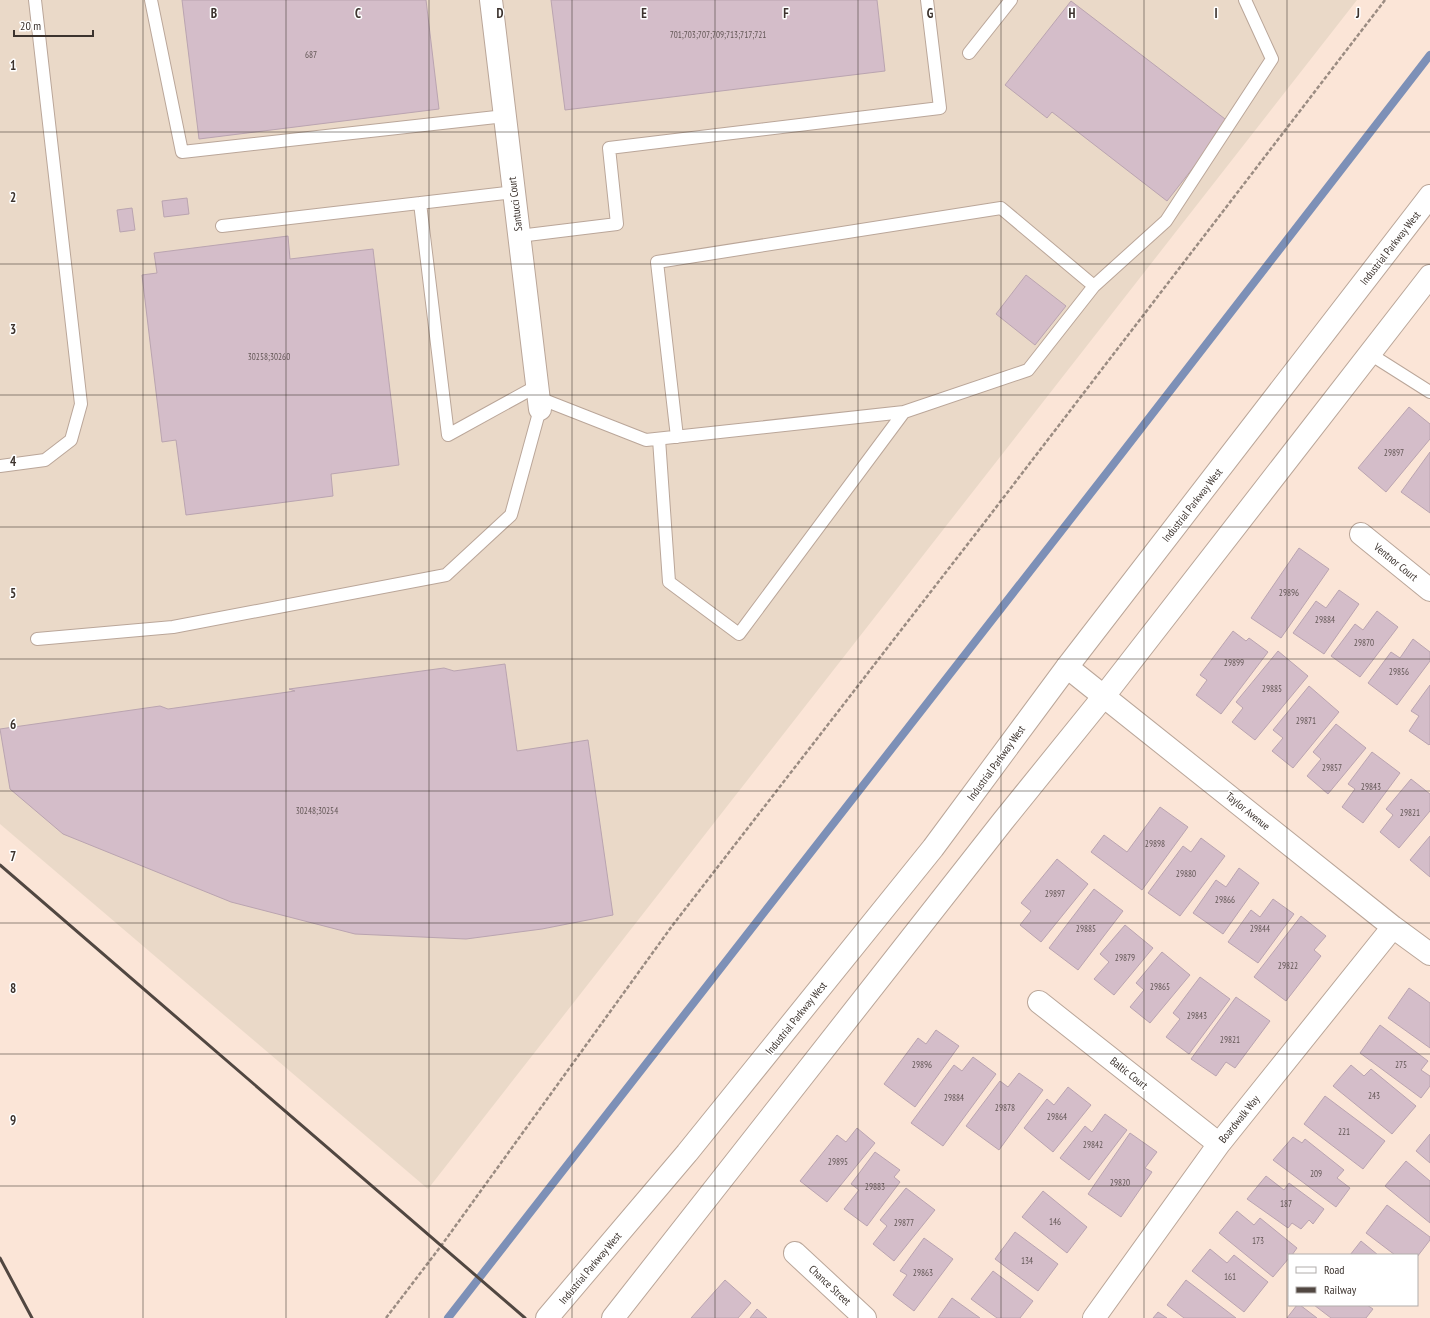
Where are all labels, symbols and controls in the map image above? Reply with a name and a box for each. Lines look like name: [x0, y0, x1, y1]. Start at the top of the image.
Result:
text: B: [211, 5, 217, 22]
text: C: [355, 5, 361, 22]
text: D: [497, 5, 504, 22]
text: E: [641, 5, 647, 22]
text: F: [783, 5, 789, 22]
text: G: [927, 5, 934, 22]
text: H: [1069, 5, 1076, 22]
text: I: [1214, 5, 1218, 22]
text: J: [1355, 5, 1360, 22]
scale bar: [14, 12, 93, 38]
text: 20 m: [20, 18, 41, 33]
house number: 701;703;707;709;713;717;721: [670, 29, 766, 40]
house number: 687: [305, 49, 317, 60]
text: 1: [10, 57, 16, 74]
street label: Santucci Court: [505, 176, 525, 232]
text: 2: [10, 189, 16, 206]
street label: Industrial Parkway West: [1357, 208, 1423, 288]
text: 3: [10, 321, 16, 338]
house number: 30258;30260: [248, 351, 290, 362]
house number: 29897: [1384, 447, 1404, 458]
text: 4: [10, 453, 17, 470]
street label: Industrial Parkway West: [1159, 465, 1225, 545]
street label: Ventnor Court: [1370, 539, 1421, 584]
text: 5: [10, 585, 16, 602]
house number: 29896: [1279, 587, 1299, 598]
house number: 29884: [1315, 614, 1335, 625]
house number: 29870: [1354, 637, 1374, 648]
house number: 29899: [1224, 657, 1244, 668]
house number: 29856: [1389, 666, 1409, 677]
house number: 29885: [1262, 683, 1282, 694]
house number: 29871: [1296, 715, 1316, 726]
text: 6: [10, 716, 16, 733]
street label: Industrial Parkway West: [964, 723, 1028, 803]
house number: 29857: [1322, 762, 1342, 773]
house number: 29843: [1361, 781, 1381, 792]
street label: Taylor Avenue: [1223, 789, 1273, 833]
house number: 30248;30254: [296, 805, 338, 816]
house number: 29821: [1400, 807, 1420, 818]
house number: 29898: [1145, 838, 1165, 849]
text: 7: [10, 848, 16, 865]
house number: 29880: [1176, 868, 1196, 879]
house number: 29897: [1045, 888, 1065, 899]
house number: 29866: [1215, 894, 1235, 905]
house number: 29885: [1076, 923, 1096, 934]
house number: 29844: [1250, 923, 1270, 934]
house number: 29879: [1115, 952, 1135, 963]
house number: 29822: [1278, 960, 1298, 971]
street label: Industrial Parkway West: [762, 979, 830, 1057]
text: 8: [10, 980, 16, 997]
house number: 29865: [1150, 981, 1170, 992]
house number: 29843: [1187, 1010, 1207, 1021]
house number: 29821: [1220, 1034, 1240, 1045]
street label: Baltic Court: [1107, 1054, 1151, 1092]
house number: 29896: [912, 1059, 932, 1070]
house number: 275: [1395, 1059, 1407, 1070]
house number: 243: [1368, 1090, 1380, 1101]
house number: 29884: [944, 1092, 964, 1103]
street label: Boardwalk Way: [1216, 1092, 1263, 1146]
house number: 29878: [995, 1102, 1015, 1113]
house number: 29864: [1047, 1111, 1067, 1122]
text: 9: [10, 1112, 16, 1129]
house number: 221: [1338, 1126, 1350, 1137]
house number: 29842: [1083, 1139, 1103, 1150]
house number: 29895: [828, 1156, 848, 1167]
house number: 209: [1310, 1168, 1322, 1179]
house number: 29820: [1110, 1177, 1130, 1188]
house number: 29883: [865, 1181, 885, 1192]
house number: 187: [1280, 1198, 1292, 1209]
house number: 146: [1049, 1216, 1061, 1227]
house number: 29877: [894, 1217, 914, 1228]
street label: Industrial Parkway West: [556, 1229, 624, 1307]
house number: 173: [1252, 1235, 1264, 1246]
legend: [1288, 1254, 1418, 1306]
house number: 134: [1021, 1255, 1033, 1266]
street label: Chance Street: [806, 1262, 854, 1308]
text: Road: [1324, 1262, 1344, 1277]
house number: 29863: [913, 1267, 933, 1278]
house number: 161: [1224, 1271, 1236, 1282]
text: Railway: [1324, 1282, 1357, 1297]

